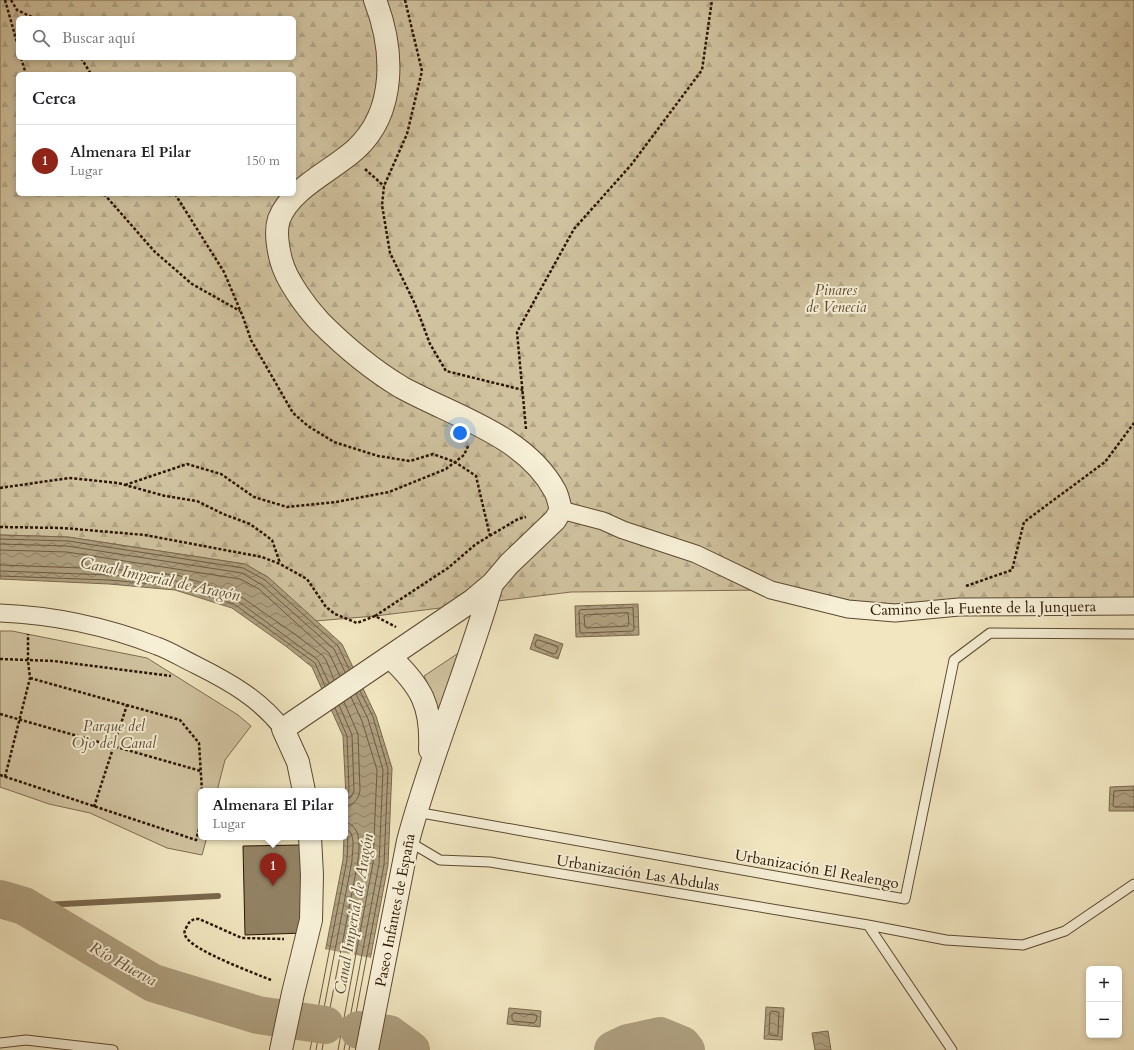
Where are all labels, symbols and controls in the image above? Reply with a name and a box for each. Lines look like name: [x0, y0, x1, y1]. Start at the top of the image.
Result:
search box: [16, 16, 296, 60]
icon: search: [30, 27, 52, 49]
text: Buscar aquí: [62, 28, 135, 48]
text: Cerca: [32, 87, 76, 110]
text: Almenara El Pilar: [70, 142, 191, 162]
text: 1: [42, 152, 48, 170]
text: 150 m: [246, 152, 280, 170]
text: Lugar: [70, 162, 103, 180]
park label: Pinares de Venecia: [806, 280, 867, 317]
your location: [450, 423, 470, 443]
water label: Canal Imperial de Aragón: [78, 551, 242, 607]
street label: Camino de la Fuente de la Junquera: [870, 596, 1097, 620]
park label: Parque del Ojo del Canal: [72, 716, 157, 753]
popup: [198, 788, 348, 840]
text: Almenara El Pilar: [213, 795, 333, 815]
text: Lugar: [213, 815, 245, 833]
street label: Paseo Infantes de España: [370, 831, 420, 988]
water label: Canal Imperial de Aragón: [329, 832, 379, 996]
street label: Urbanización El Realengo: [733, 845, 901, 893]
street label: Urbanización Las Abdulas: [555, 850, 721, 896]
pin: 1: [260, 853, 286, 886]
water label: Río Huerva: [86, 937, 160, 991]
map controls: [1086, 966, 1122, 1038]
button: +: [1086, 966, 1122, 1002]
button: −: [1086, 1002, 1122, 1038]

